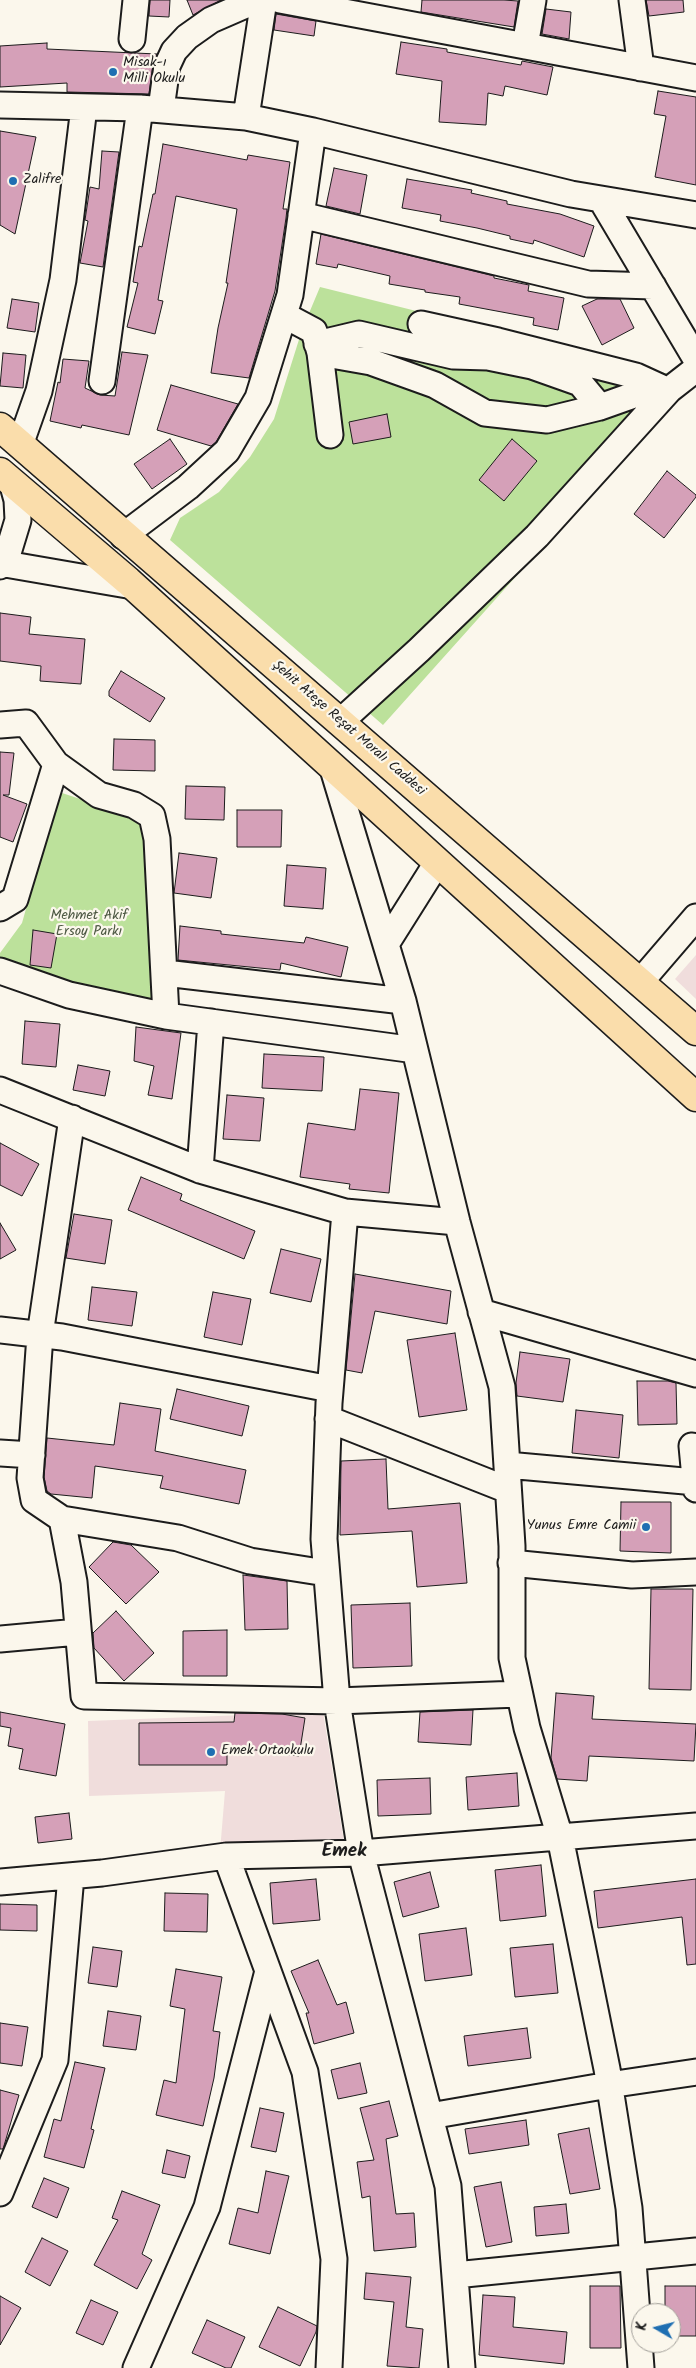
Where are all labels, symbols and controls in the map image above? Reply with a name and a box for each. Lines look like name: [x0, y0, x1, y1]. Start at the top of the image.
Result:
place label: Misak-ı Milli Okulu: [123, 56, 185, 88]
marker: Misak-ı Milli Okulu: [107, 66, 119, 78]
place label: Zalifre: [23, 173, 61, 189]
marker: Zalifre: [7, 175, 19, 187]
street label: Şehit Ateşe Reşat Moralı Caddesi: [268, 658, 428, 800]
park label: Mehmet Akif Ersoy Parkı: [51, 909, 127, 942]
place label: Yunus Emre Camii: [527, 1519, 636, 1535]
marker: Yunus Emre Camii: [640, 1521, 652, 1533]
place label: Emek Ortaokulu: [221, 1744, 314, 1760]
marker: Emek Ortaokulu: [205, 1746, 217, 1758]
district label: Emek: [322, 1842, 366, 1864]
north arrow: [631, 2303, 681, 2353]
text: K: [631, 2320, 654, 2332]

